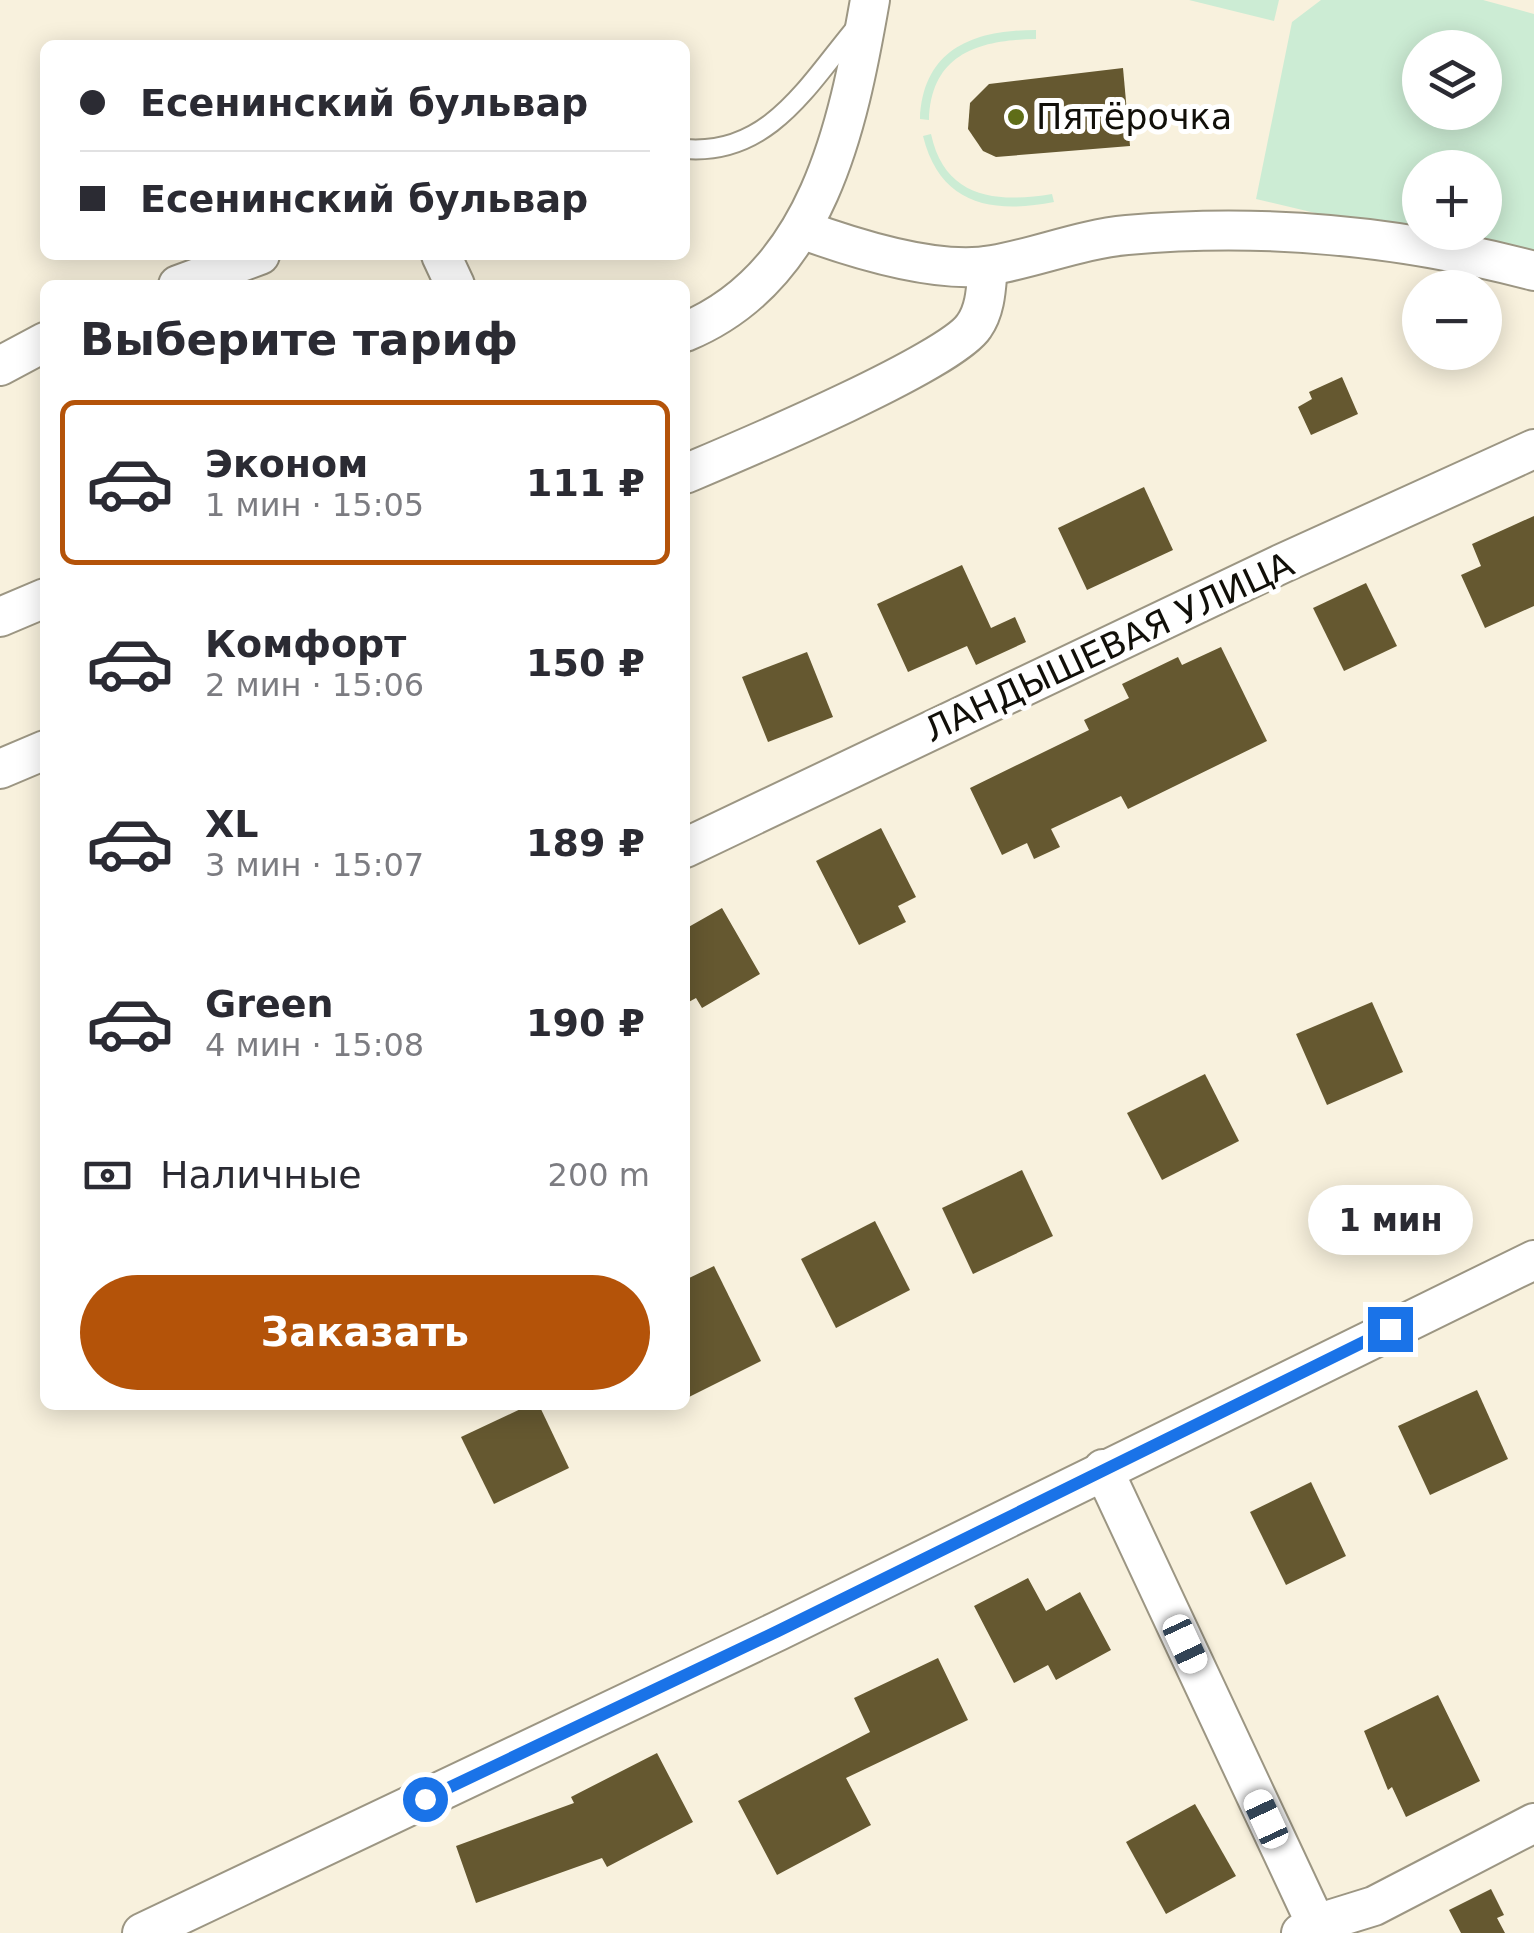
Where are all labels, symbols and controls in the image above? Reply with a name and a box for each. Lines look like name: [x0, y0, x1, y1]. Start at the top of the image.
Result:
map controls: [1402, 30, 1502, 370]
button: layers: [1402, 30, 1502, 130]
text: Есенинский бульвар: [140, 81, 588, 125]
place label: Пятёрочка: [1036, 97, 1232, 137]
marker: Пятёрочка: [1005, 106, 1027, 128]
button: +: [1402, 150, 1502, 250]
text: Есенинский бульвар: [140, 177, 588, 221]
button: −: [1402, 270, 1502, 370]
text: Выберите тариф: [80, 313, 518, 366]
icon: car: [85, 438, 175, 528]
text: Эконом: [205, 442, 368, 486]
text: 111 ₽: [526, 461, 645, 505]
text: 1 мин · 15:05: [205, 486, 424, 524]
street label: ЛАНДЫШЕВАЯ УЛИЦА: [918, 544, 1300, 750]
icon: car: [85, 618, 175, 708]
text: Комфорт: [205, 622, 406, 666]
text: 150 ₽: [526, 641, 645, 685]
text: 2 мин · 15:06: [205, 666, 424, 704]
icon: car: [85, 798, 175, 888]
text: XL: [205, 802, 259, 846]
text: 189 ₽: [526, 821, 645, 865]
text: 3 мин · 15:07: [205, 846, 424, 884]
icon: car: [85, 978, 175, 1068]
text: Green: [205, 982, 334, 1026]
text: 190 ₽: [526, 1001, 645, 1045]
text: 4 мин · 15:08: [205, 1026, 424, 1064]
icon: cash: [80, 1148, 135, 1203]
text: Наличные: [160, 1153, 362, 1197]
text: 200 m: [548, 1156, 650, 1194]
callout: 1 мин: [1308, 1184, 1472, 1254]
text: 1 мин: [1338, 1201, 1443, 1239]
button: Заказать: [80, 1275, 650, 1390]
route end: [1368, 1307, 1413, 1352]
car: [1159, 1610, 1211, 1678]
route start: [403, 1777, 448, 1822]
car: [1240, 1785, 1292, 1853]

